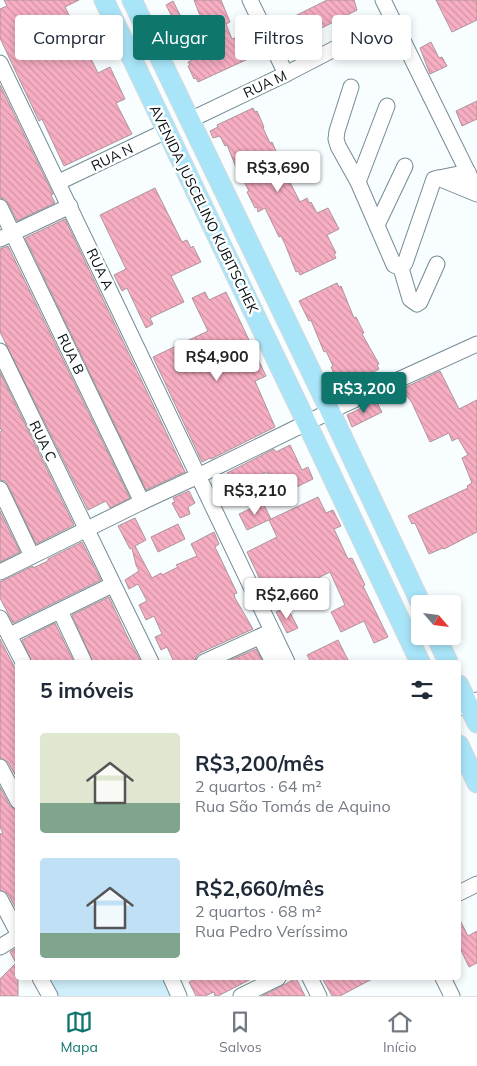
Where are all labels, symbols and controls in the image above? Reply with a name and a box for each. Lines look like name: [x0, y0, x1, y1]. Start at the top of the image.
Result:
chip: Comprar: [15, 15, 123, 60]
chip: Alugar: [133, 15, 225, 60]
chip: Filtros: [235, 15, 322, 60]
chip: Novo: [332, 15, 411, 60]
street label: RUA M: [240, 66, 290, 102]
street label: AVENIDA JUSCELINO KUBITSCHEK: [146, 102, 263, 317]
street label: RUA N: [88, 139, 136, 175]
pin: R$3,690: [232, 150, 324, 193]
text: R$3,690: [246, 157, 310, 177]
street label: RUA A: [83, 245, 118, 293]
street label: RUA B: [53, 331, 89, 377]
pin: R$4,900: [171, 340, 263, 382]
text: R$4,900: [185, 346, 249, 366]
pin: R$3,200: [318, 372, 410, 414]
text: R$3,200: [332, 378, 396, 398]
street label: RUA C: [25, 418, 61, 464]
pin: R$3,210: [209, 474, 301, 516]
text: R$3,210: [223, 480, 287, 500]
pin: R$2,660: [241, 578, 333, 620]
text: R$2,660: [255, 584, 319, 604]
north arrow: [411, 595, 461, 645]
map controls: [411, 595, 461, 645]
icon: filters: [408, 676, 436, 704]
text: 5 imóveis: [40, 677, 134, 703]
text: R$3,200/mês: [195, 750, 324, 776]
icon: home: [80, 753, 140, 813]
text: 2 quartos · 64 m²: [195, 776, 322, 796]
text: Rua São Tomás de Aquino: [195, 796, 391, 816]
text: R$2,660/mês: [195, 875, 324, 901]
icon: home: [80, 878, 140, 938]
text: 2 quartos · 68 m²: [195, 901, 322, 921]
text: Rua Pedro Veríssimo: [195, 921, 348, 941]
tab: Mapa: [61, 1008, 98, 1056]
tab: Salvos: [219, 1008, 262, 1056]
tab: Início: [383, 1008, 416, 1056]

